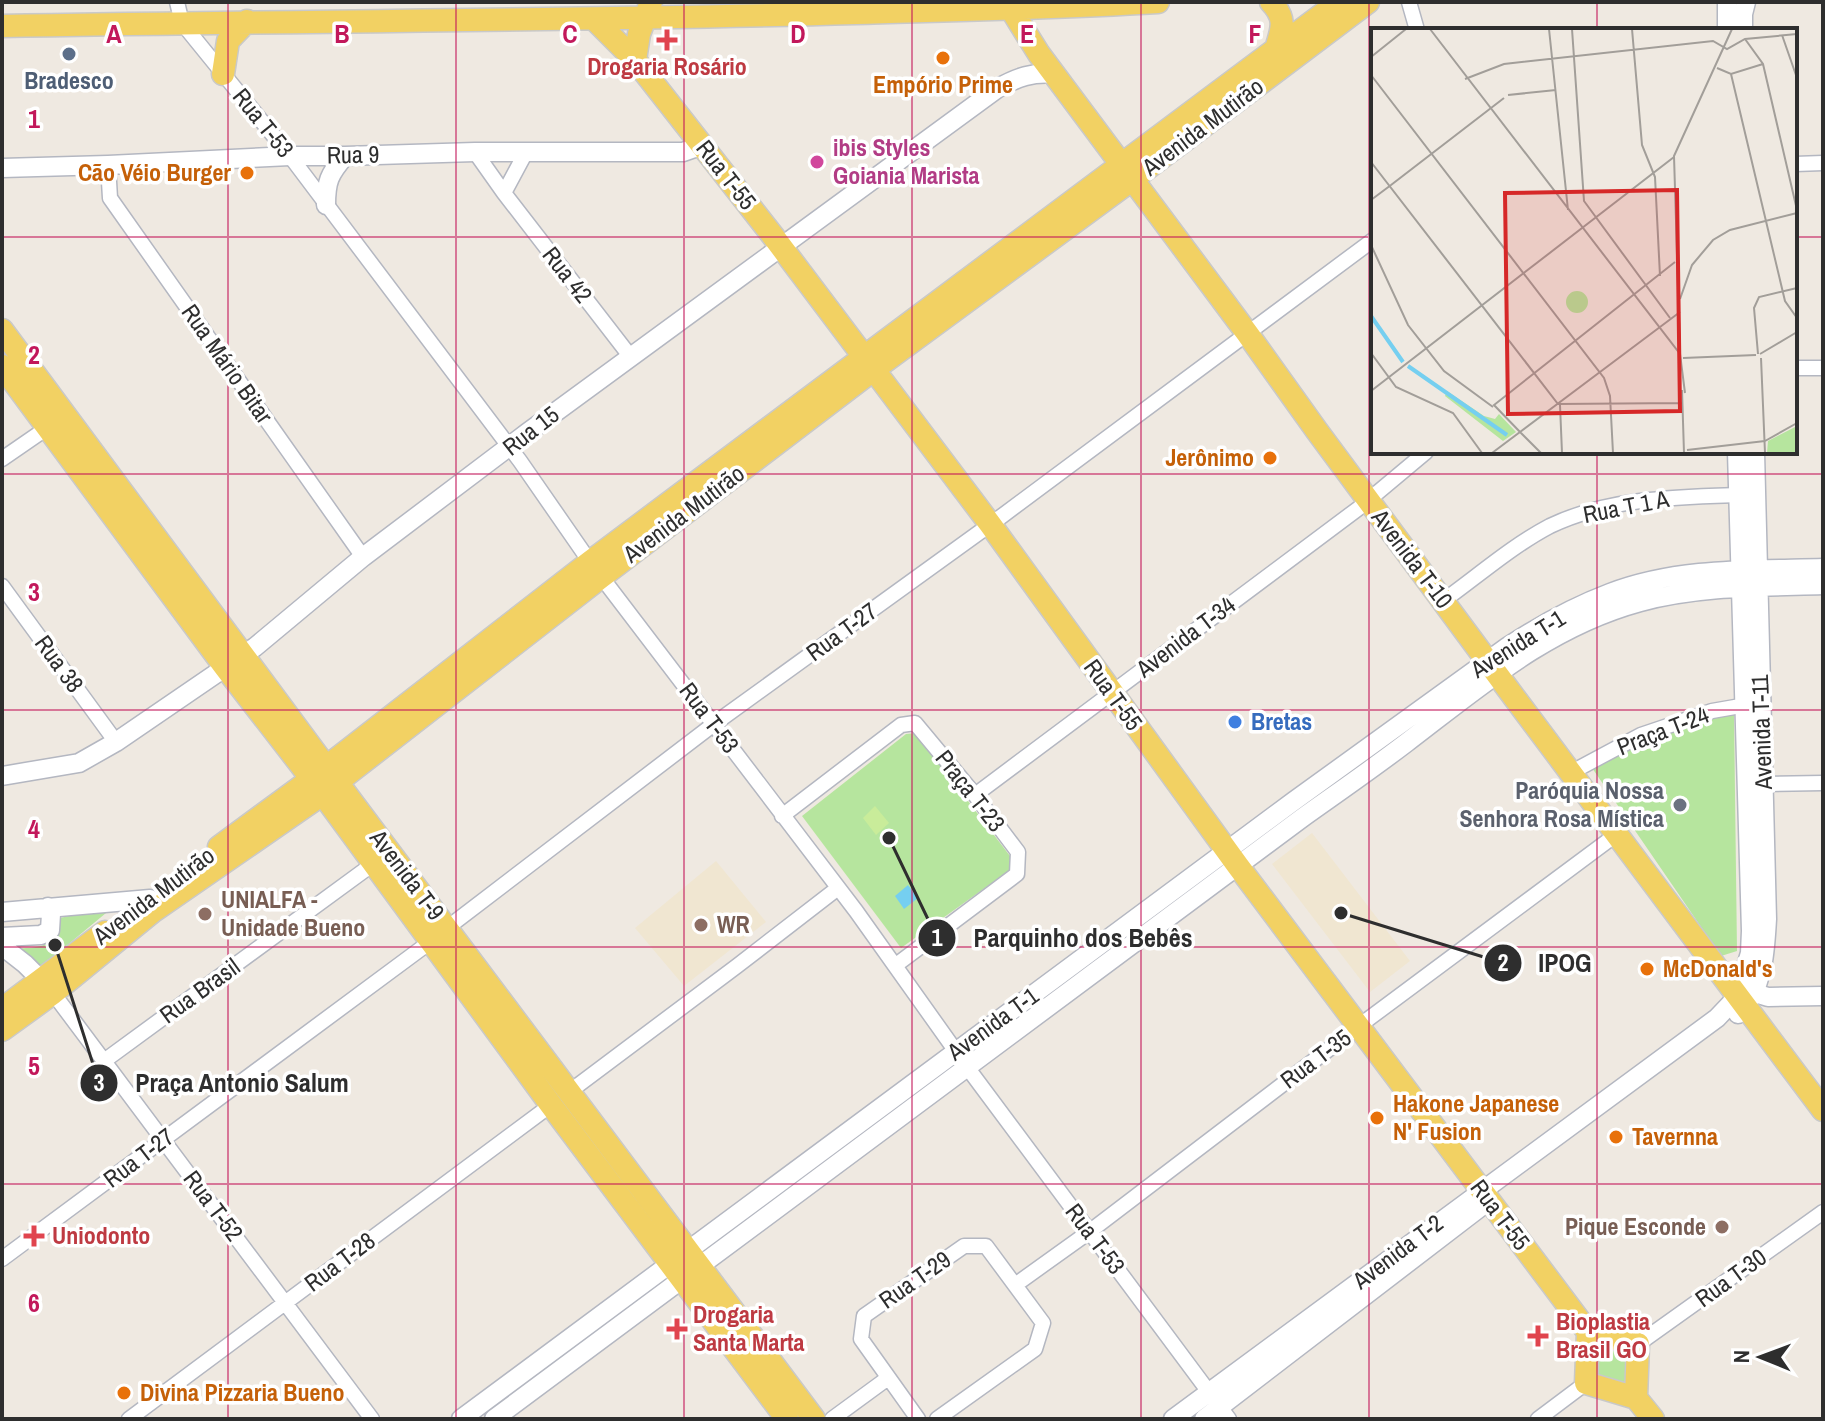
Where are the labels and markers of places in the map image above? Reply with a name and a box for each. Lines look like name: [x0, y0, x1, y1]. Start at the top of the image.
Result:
marker: Drogaria Rosário: [658, 31, 676, 49]
marker: Bradesco: [60, 45, 78, 63]
marker: Empório Prime: [934, 49, 952, 67]
place label: Drogaria Rosário: [587, 50, 747, 82]
place label: Bradesco: [24, 64, 114, 96]
place label: Empório Prime: [873, 68, 1013, 100]
place label: ibis Styles Goiania Marista: [833, 131, 980, 191]
marker: ibis Styles Goiania Marista: [808, 153, 826, 171]
place label: Cão Véio Burger: [78, 156, 231, 188]
marker: Cão Véio Burger: [238, 164, 256, 182]
place label: Jerônimo: [1165, 441, 1254, 473]
marker: Jerônimo: [1261, 449, 1279, 467]
place label: Bretas: [1251, 705, 1312, 737]
marker: Bretas: [1226, 713, 1244, 731]
place label: Paróquia Nossa Senhora Rosa Mística: [1459, 774, 1664, 834]
marker: Paróquia Nossa Senhora Rosa Mística: [1671, 796, 1689, 814]
place label: UNIALFA - Unidade Bueno: [221, 883, 365, 943]
marker: UNIALFA - Unidade Bueno: [196, 905, 214, 923]
place label: WR: [717, 908, 750, 940]
callout: Parquinho dos Bebês: [917, 913, 1208, 963]
marker: WR: [692, 916, 710, 934]
callout: IPOG: [1483, 938, 1608, 988]
place label: McDonald's: [1663, 952, 1773, 984]
marker: McDonald's: [1638, 960, 1656, 978]
callout: Praça Antonio Salum: [79, 1058, 365, 1108]
place label: Hakone Japanese N' Fusion: [1393, 1087, 1559, 1147]
marker: Hakone Japanese N' Fusion: [1368, 1109, 1386, 1127]
place label: Tavernna: [1632, 1120, 1718, 1152]
marker: Tavernna: [1607, 1128, 1625, 1146]
place label: Pique Esconde: [1565, 1210, 1706, 1242]
marker: Pique Esconde: [1713, 1218, 1731, 1236]
place label: Uniodonto: [52, 1219, 150, 1251]
marker: Uniodonto: [23, 1225, 45, 1247]
place label: Drogaria Santa Marta: [693, 1298, 805, 1358]
place label: Bioplastia Brasil GO: [1556, 1305, 1650, 1365]
marker: Drogaria Santa Marta: [668, 1320, 686, 1338]
marker: Bioplastia Brasil GO: [1527, 1325, 1549, 1347]
place label: Divina Pizzaria Bueno: [140, 1376, 345, 1408]
marker: Divina Pizzaria Bueno: [115, 1384, 133, 1402]

